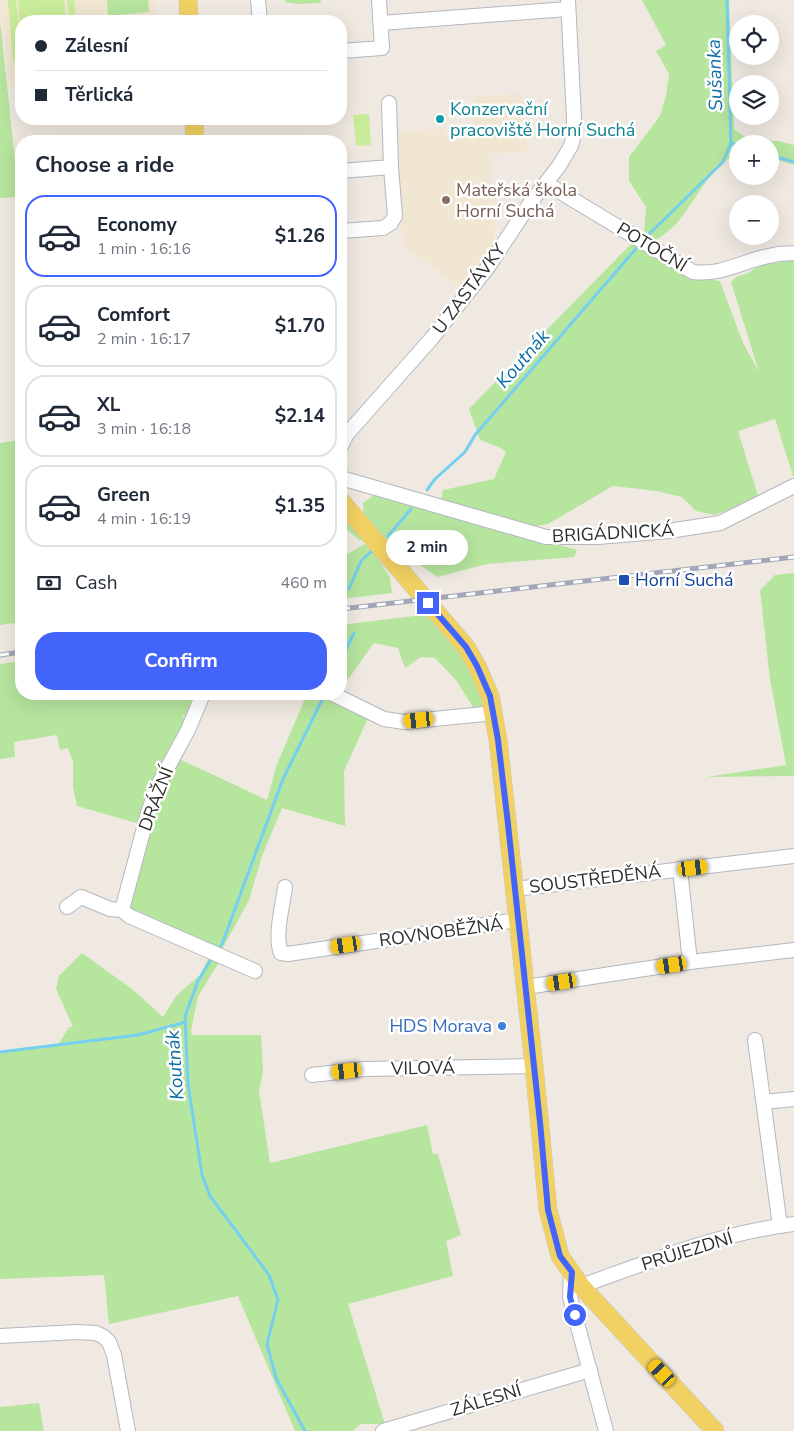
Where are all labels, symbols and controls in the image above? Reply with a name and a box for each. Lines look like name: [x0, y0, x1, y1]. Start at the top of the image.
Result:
map controls: [729, 15, 779, 245]
button: locate: [729, 15, 779, 65]
text: Zálesní: [65, 33, 128, 59]
water label: Sušanka: [701, 39, 729, 111]
button: layers: [729, 75, 779, 125]
text: Těrlická: [65, 82, 133, 108]
place label: Konzervační pracoviště Horní Suchá: [450, 97, 635, 142]
marker: Konzervační pracoviště Horní Suchá: [434, 113, 446, 125]
button: +: [729, 135, 779, 185]
text: Choose a ride: [35, 150, 174, 180]
place label: Mateřská škola Horní Suchá: [456, 178, 577, 223]
marker: Mateřská škola Horní Suchá: [440, 194, 452, 206]
button: −: [729, 195, 779, 245]
text: Economy: [97, 212, 177, 238]
icon: car: [37, 214, 82, 259]
street label: POTOČNÍ: [612, 217, 693, 278]
text: $1.26: [275, 223, 325, 249]
text: 1 min · 16:16: [97, 238, 191, 260]
street label: U ZASTÁVKY: [427, 239, 511, 339]
text: Comfort: [97, 302, 170, 328]
icon: car: [37, 304, 82, 349]
text: $1.70: [275, 313, 325, 339]
water label: Koutnák: [490, 324, 556, 394]
text: 2 min · 16:17: [97, 328, 191, 350]
text: XL: [97, 392, 120, 418]
icon: car: [37, 394, 82, 439]
text: $2.14: [275, 403, 325, 429]
text: 3 min · 16:18: [97, 418, 191, 440]
text: Green: [97, 482, 150, 508]
icon: car: [37, 484, 82, 529]
text: $1.35: [275, 493, 325, 519]
text: 4 min · 16:19: [97, 508, 191, 530]
street label: BRIGÁDNICKÁ: [551, 518, 675, 548]
callout: 2 min: [387, 530, 469, 566]
text: 2 min: [406, 536, 448, 558]
place label: Horní Suchá: [635, 568, 733, 592]
icon: cash: [35, 569, 63, 597]
text: Cash: [75, 570, 117, 596]
text: 460 m: [280, 572, 327, 594]
marker: Horní Suchá: [617, 573, 631, 587]
route end: [417, 592, 439, 614]
button: Confirm: [35, 632, 327, 690]
car: [403, 711, 434, 729]
street label: DRÁŽNÍ: [133, 762, 180, 834]
street label: SOUSTŘEDĚNÁ: [528, 859, 662, 899]
car: [677, 859, 708, 877]
street label: ROVNOBĚŽNÁ: [378, 911, 504, 953]
car: [330, 935, 361, 955]
car: [656, 955, 687, 975]
car: [546, 972, 577, 992]
place label: HDS Morava: [389, 1014, 492, 1038]
marker: HDS Morava: [496, 1020, 508, 1032]
water label: Koutnák: [160, 1029, 190, 1101]
street label: VILOVÁ: [390, 1055, 455, 1081]
car: [331, 1062, 362, 1080]
street label: PRŮJEZDNÍ: [638, 1225, 737, 1276]
route start: [564, 1304, 586, 1326]
car: [646, 1357, 677, 1389]
street label: ZÁLESNÍ: [448, 1378, 526, 1422]

